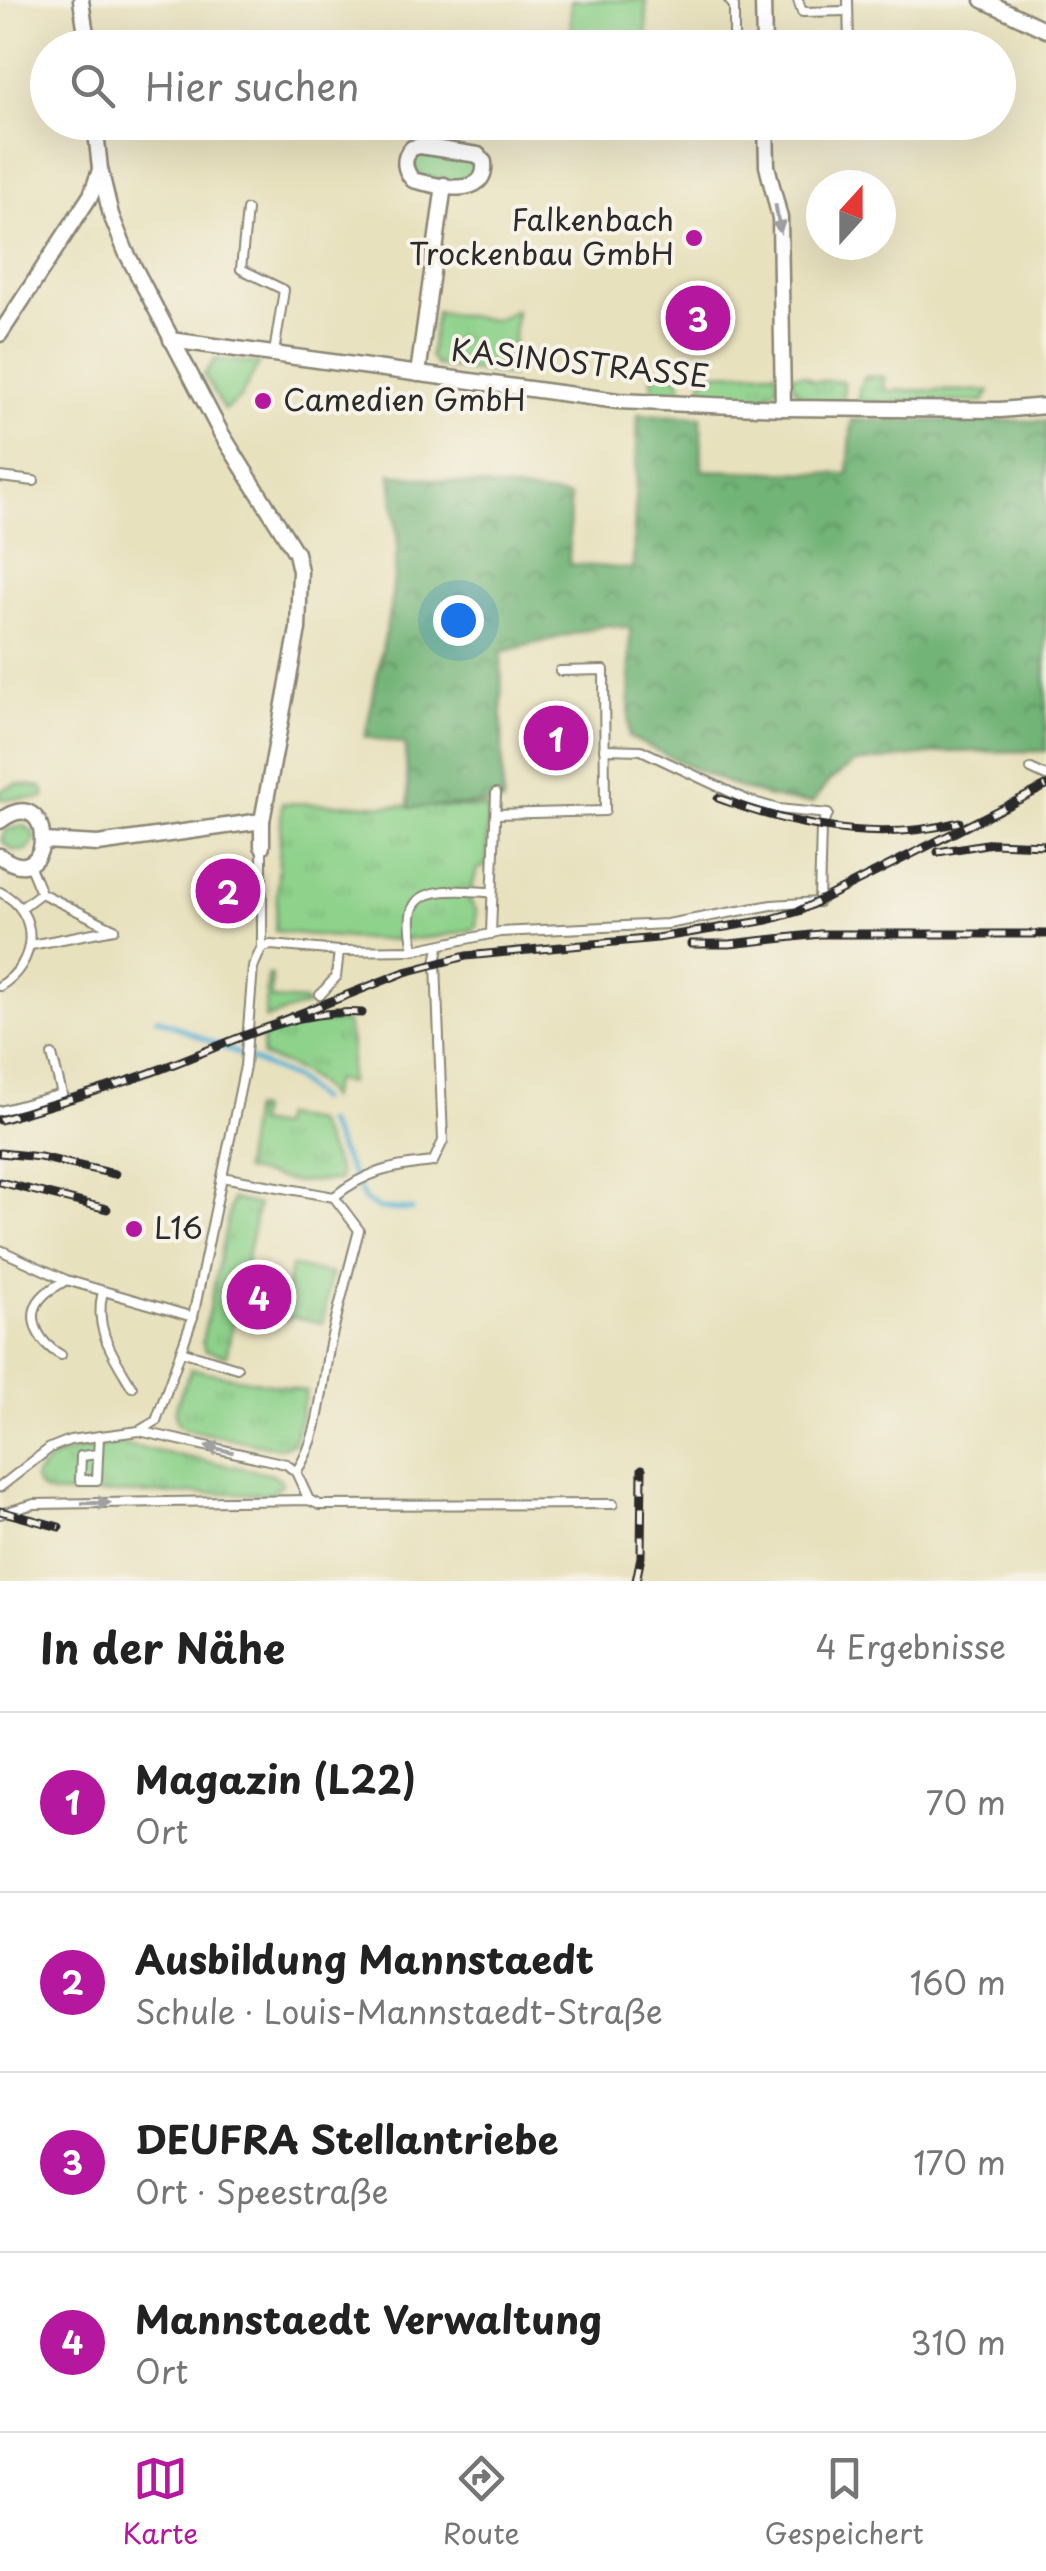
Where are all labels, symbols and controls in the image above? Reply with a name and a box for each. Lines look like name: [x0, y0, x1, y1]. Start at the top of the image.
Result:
search box: [30, 30, 1016, 140]
text: Hier suchen: [145, 57, 359, 114]
icon: search: [65, 58, 120, 113]
north arrow: [806, 170, 896, 260]
place label: Falkenbach Trockenbau GmbH: [409, 196, 674, 275]
one-way arrow: [771, 203, 786, 235]
marker: Falkenbach Trockenbau GmbH: [683, 227, 705, 249]
pin: 3: [666, 280, 730, 356]
street label: KASINOSTRASSE: [449, 326, 712, 397]
place label: Camedien GmbH: [283, 376, 526, 421]
marker: Camedien GmbH: [252, 390, 274, 412]
your location: [433, 595, 484, 646]
pin: 1: [524, 700, 588, 776]
pin: 2: [196, 854, 260, 928]
place label: L16: [154, 1204, 203, 1249]
marker: L16: [123, 1218, 145, 1240]
pin: 4: [226, 1260, 292, 1334]
one-way arrow: [203, 1441, 234, 1456]
one-way arrow: [81, 1495, 113, 1511]
text: In der Nähe: [40, 1615, 285, 1678]
text: 4 Ergebnisse: [815, 1622, 1006, 1670]
text: Magazin (L22): [135, 1750, 416, 1807]
text: 1: [65, 1778, 80, 1826]
text: 70 m: [926, 1778, 1006, 1826]
text: Ort: [135, 1807, 188, 1855]
text: Ausbildung Mannstaedt: [135, 1930, 594, 1987]
text: 2: [61, 1958, 84, 2006]
text: 160 m: [910, 1958, 1006, 2006]
text: Schule · Louis-Mannstaedt-Straße: [135, 1987, 663, 2035]
text: DEUFRA Stellantriebe: [135, 2110, 559, 2167]
text: 3: [62, 2138, 83, 2186]
text: 170 m: [913, 2138, 1006, 2186]
text: Ort · Speestraße: [135, 2167, 389, 2215]
text: Mannstaedt Verwaltung: [135, 2290, 602, 2347]
text: 4: [62, 2318, 83, 2366]
text: 310 m: [910, 2318, 1006, 2366]
text: Ort: [135, 2347, 188, 2395]
tab: Karte: [122, 2451, 198, 2554]
tab: Route: [443, 2451, 520, 2554]
tab: Gespeichert: [764, 2451, 924, 2554]

